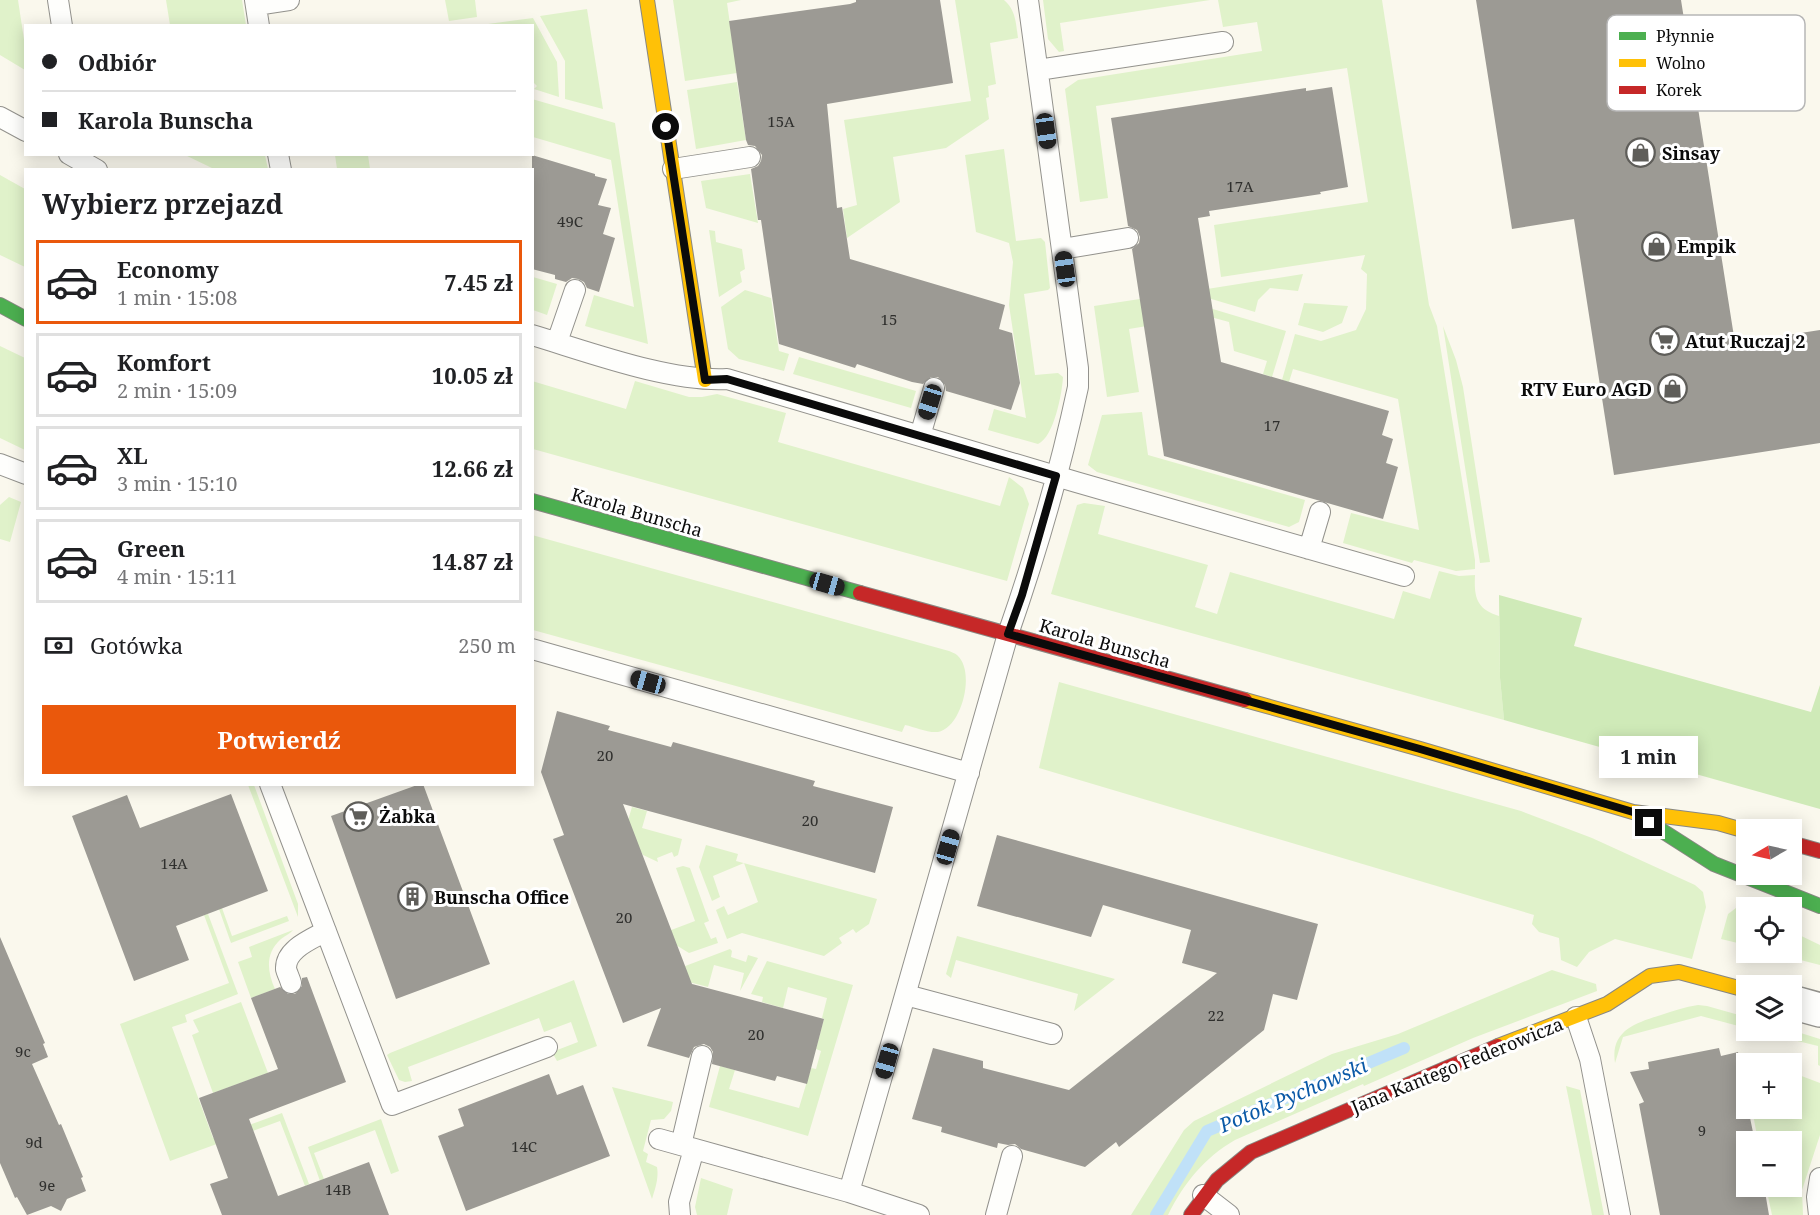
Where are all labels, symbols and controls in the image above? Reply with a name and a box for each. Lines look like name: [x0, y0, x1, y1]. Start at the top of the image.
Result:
legend: [1607, 15, 1805, 111]
text: Płynnie: [1656, 25, 1714, 47]
text: Odbiór: [78, 47, 157, 77]
text: Wolno: [1656, 52, 1706, 74]
text: Korek: [1656, 79, 1702, 101]
text: Karola Bunscha: [78, 105, 253, 135]
house number: 15A: [767, 111, 795, 131]
car: [1035, 112, 1057, 150]
route start: [652, 113, 679, 140]
shop icon: Sinsay: [1625, 137, 1657, 169]
place label: Sinsay: [1662, 141, 1721, 165]
house number: 17A: [1226, 176, 1254, 196]
text: Wybierz przejazd: [42, 185, 283, 222]
house number: 49C: [557, 211, 583, 231]
shop icon: Empik: [1640, 230, 1672, 262]
place label: Empik: [1677, 234, 1736, 258]
car: [1054, 250, 1076, 288]
text: Economy: [117, 254, 219, 284]
icon: car: [45, 255, 99, 309]
text: 7.45 zł: [444, 267, 513, 297]
text: 1 min · 15:08: [117, 284, 237, 311]
house number: 15: [881, 309, 897, 329]
supermarket icon: Atut Ruczaj 2: [1648, 325, 1680, 357]
place label: Atut Ruczaj 2: [1685, 329, 1806, 353]
text: Komfort: [117, 347, 211, 377]
icon: car: [45, 348, 99, 402]
text: 10.05 zł: [432, 360, 513, 390]
shop icon: RTV Euro AGD: [1657, 373, 1689, 405]
text: 2 min · 15:09: [117, 377, 237, 404]
place label: RTV Euro AGD: [1521, 377, 1652, 401]
car: [916, 382, 944, 422]
house number: 17: [1264, 415, 1280, 435]
text: XL: [117, 440, 148, 470]
icon: car: [45, 441, 99, 495]
text: 12.66 zł: [432, 453, 513, 483]
text: 3 min · 15:10: [117, 470, 237, 497]
street label: Karola Bunscha: [569, 482, 705, 542]
text: Green: [117, 533, 185, 563]
icon: car: [45, 534, 99, 588]
text: 14.87 zł: [432, 546, 513, 576]
text: 4 min · 15:11: [117, 563, 237, 590]
car: [807, 570, 847, 598]
street label: Karola Bunscha: [1037, 613, 1173, 673]
icon: cash: [42, 629, 75, 662]
text: Gotówka: [90, 630, 183, 660]
text: 250 m: [458, 632, 516, 659]
car: [628, 668, 668, 696]
button: Potwierdź: [42, 705, 516, 774]
callout: 1 min: [1600, 736, 1698, 778]
text: 1 min: [1620, 743, 1677, 770]
house number: 20: [597, 745, 613, 765]
supermarket icon: Żabka: [342, 800, 374, 832]
place label: Żabka: [379, 804, 436, 828]
route end: [1635, 809, 1662, 836]
house number: 20: [802, 810, 818, 830]
north arrow: [1736, 819, 1802, 885]
map controls: [1736, 819, 1802, 1197]
car: [934, 827, 962, 867]
house number: 14A: [160, 853, 188, 873]
building icon: Bunscha Office: [397, 881, 429, 913]
place label: Bunscha Office: [434, 885, 569, 909]
button: locate: [1736, 897, 1802, 963]
house number: 20: [616, 907, 632, 927]
button: layers: [1736, 975, 1802, 1041]
house number: 22: [1208, 1005, 1224, 1025]
street label: Jana Kantego Federowicza: [1347, 1011, 1567, 1119]
house number: 20: [748, 1024, 764, 1044]
house number: 9c: [15, 1041, 31, 1061]
car: [873, 1041, 901, 1081]
water label: Potok Pychowski: [1214, 1052, 1371, 1139]
button: +: [1736, 1053, 1802, 1119]
house number: 9: [1698, 1120, 1706, 1140]
button: −: [1736, 1131, 1802, 1197]
house number: 9d: [25, 1132, 43, 1152]
house number: 14C: [511, 1136, 537, 1156]
house number: 9e: [39, 1175, 55, 1195]
house number: 14B: [325, 1179, 351, 1199]

